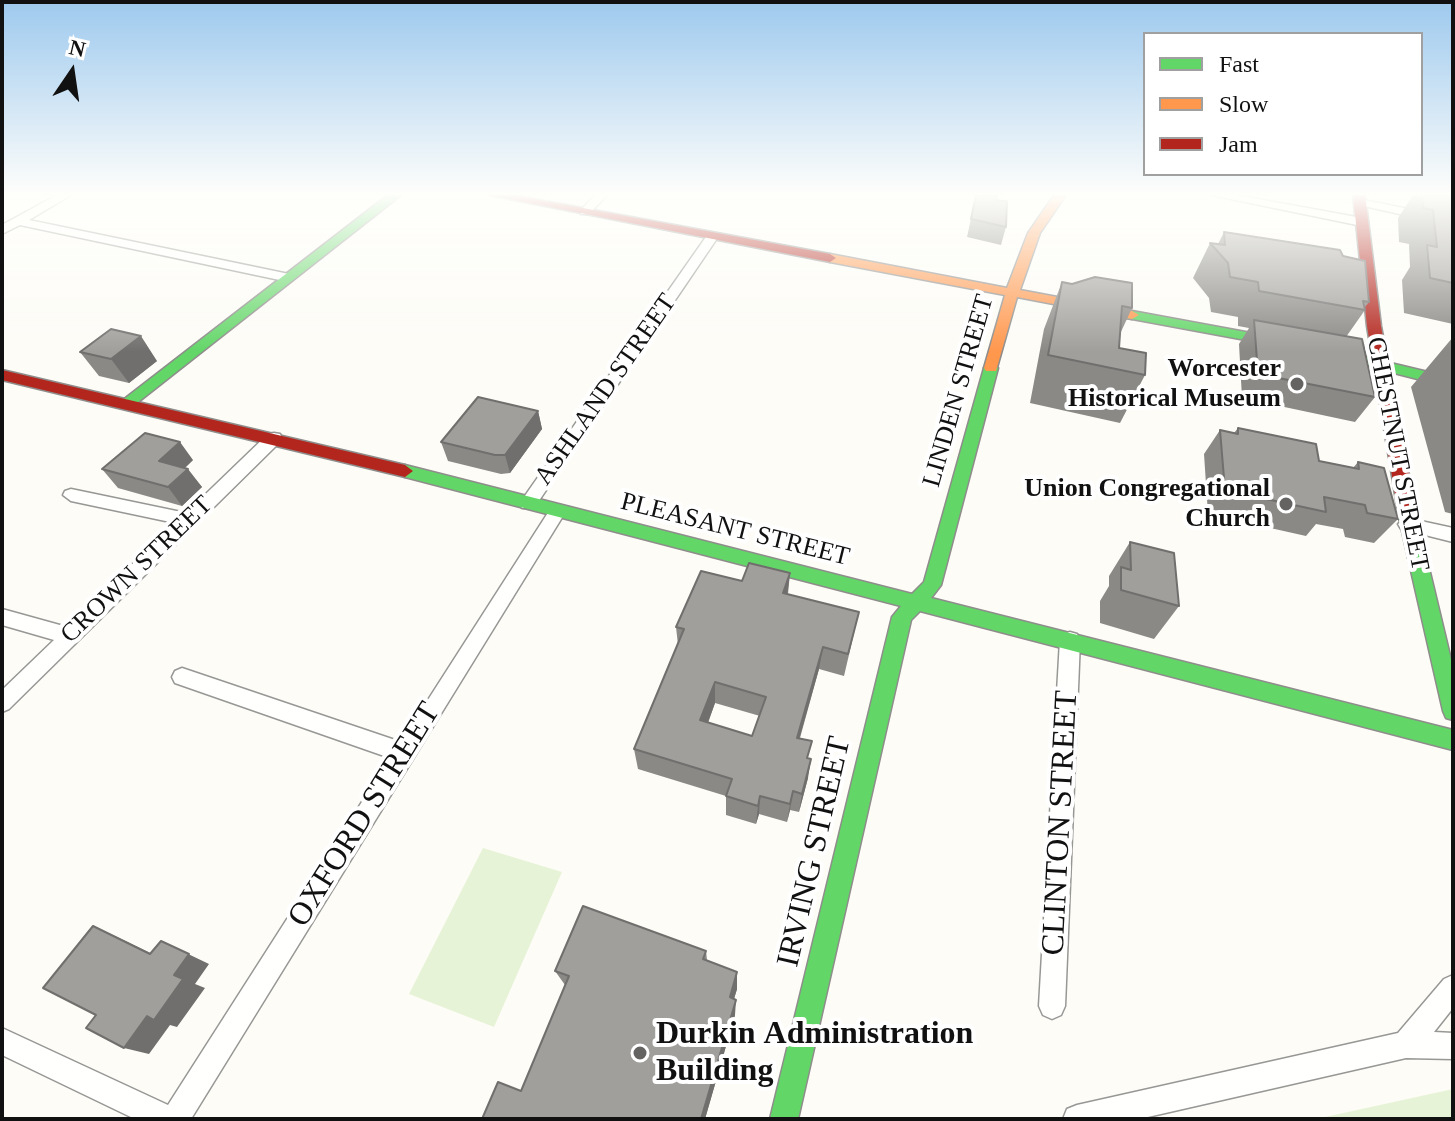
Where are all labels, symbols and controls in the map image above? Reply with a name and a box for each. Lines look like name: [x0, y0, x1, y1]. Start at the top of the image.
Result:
north arrow: [32, 32, 112, 112]
legend: [1143, 32, 1423, 176]
text: N: [67, 34, 88, 62]
text: Fast: [1219, 51, 1259, 77]
text: Slow: [1219, 91, 1268, 117]
text: Jam: [1219, 131, 1258, 157]
street label: ASHLAND STREET: [528, 288, 684, 492]
street label: LINDEN STREET: [917, 291, 1001, 491]
street label: CHESTNUT STREET: [1359, 334, 1435, 574]
place label: Worcester Historical Museum: [1068, 353, 1281, 414]
marker: Worcester Historical Museum: [1288, 375, 1306, 393]
place label: Union Congregational Church: [1024, 473, 1270, 534]
street label: PLEASANT STREET: [617, 486, 853, 574]
street label: CROWN STREET: [55, 490, 219, 650]
marker: Union Congregational Church: [1277, 495, 1295, 513]
street label: CLINTON STREET: [1035, 690, 1087, 956]
street label: OXFORD STREET: [281, 696, 449, 934]
street label: IRVING STREET: [770, 733, 860, 971]
place label: Durkin Administration Building: [656, 1016, 973, 1091]
marker: Durkin Administration Building: [631, 1044, 649, 1062]

